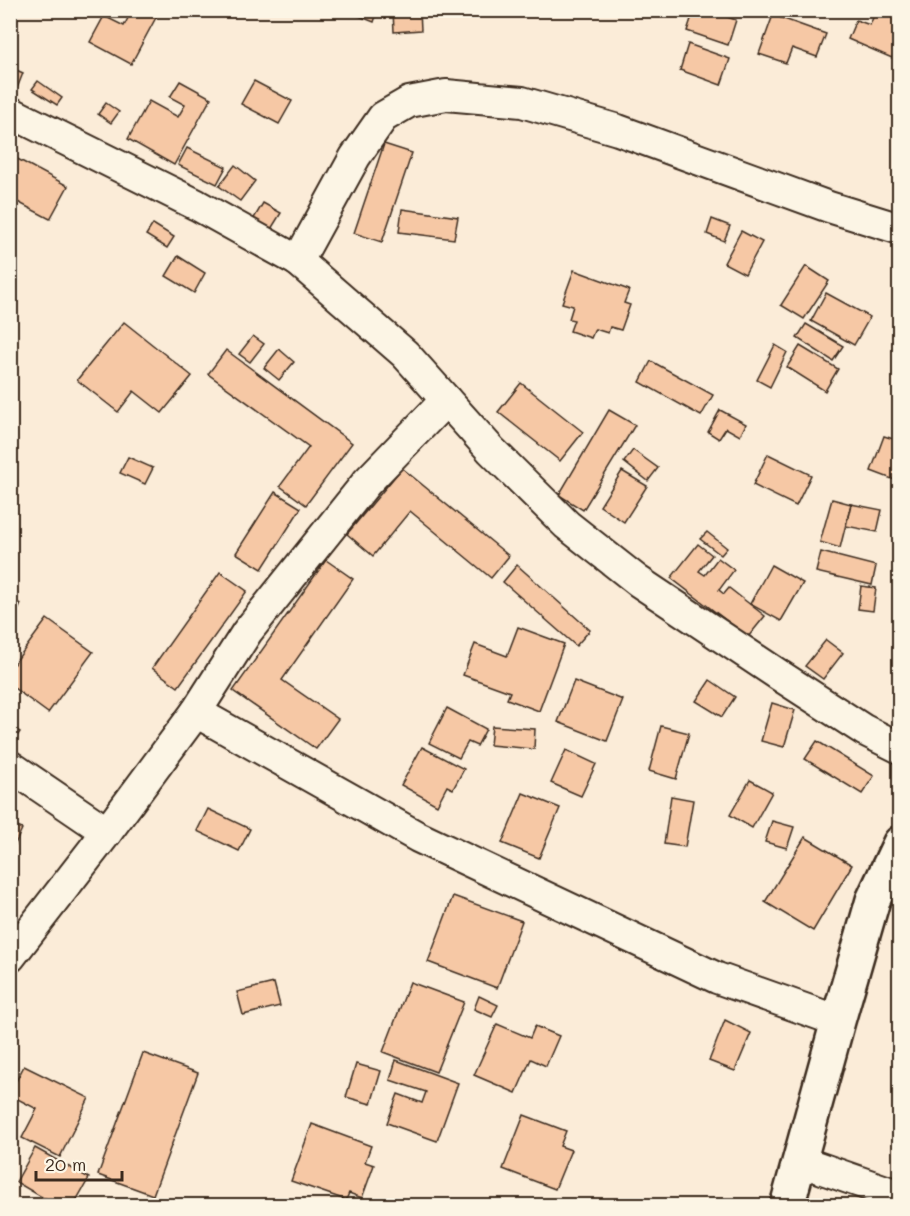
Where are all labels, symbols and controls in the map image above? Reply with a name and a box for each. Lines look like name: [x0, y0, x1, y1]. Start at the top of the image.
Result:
scale bar: [36, 1144, 122, 1182]
text: 20 m: [45, 1152, 86, 1176]

